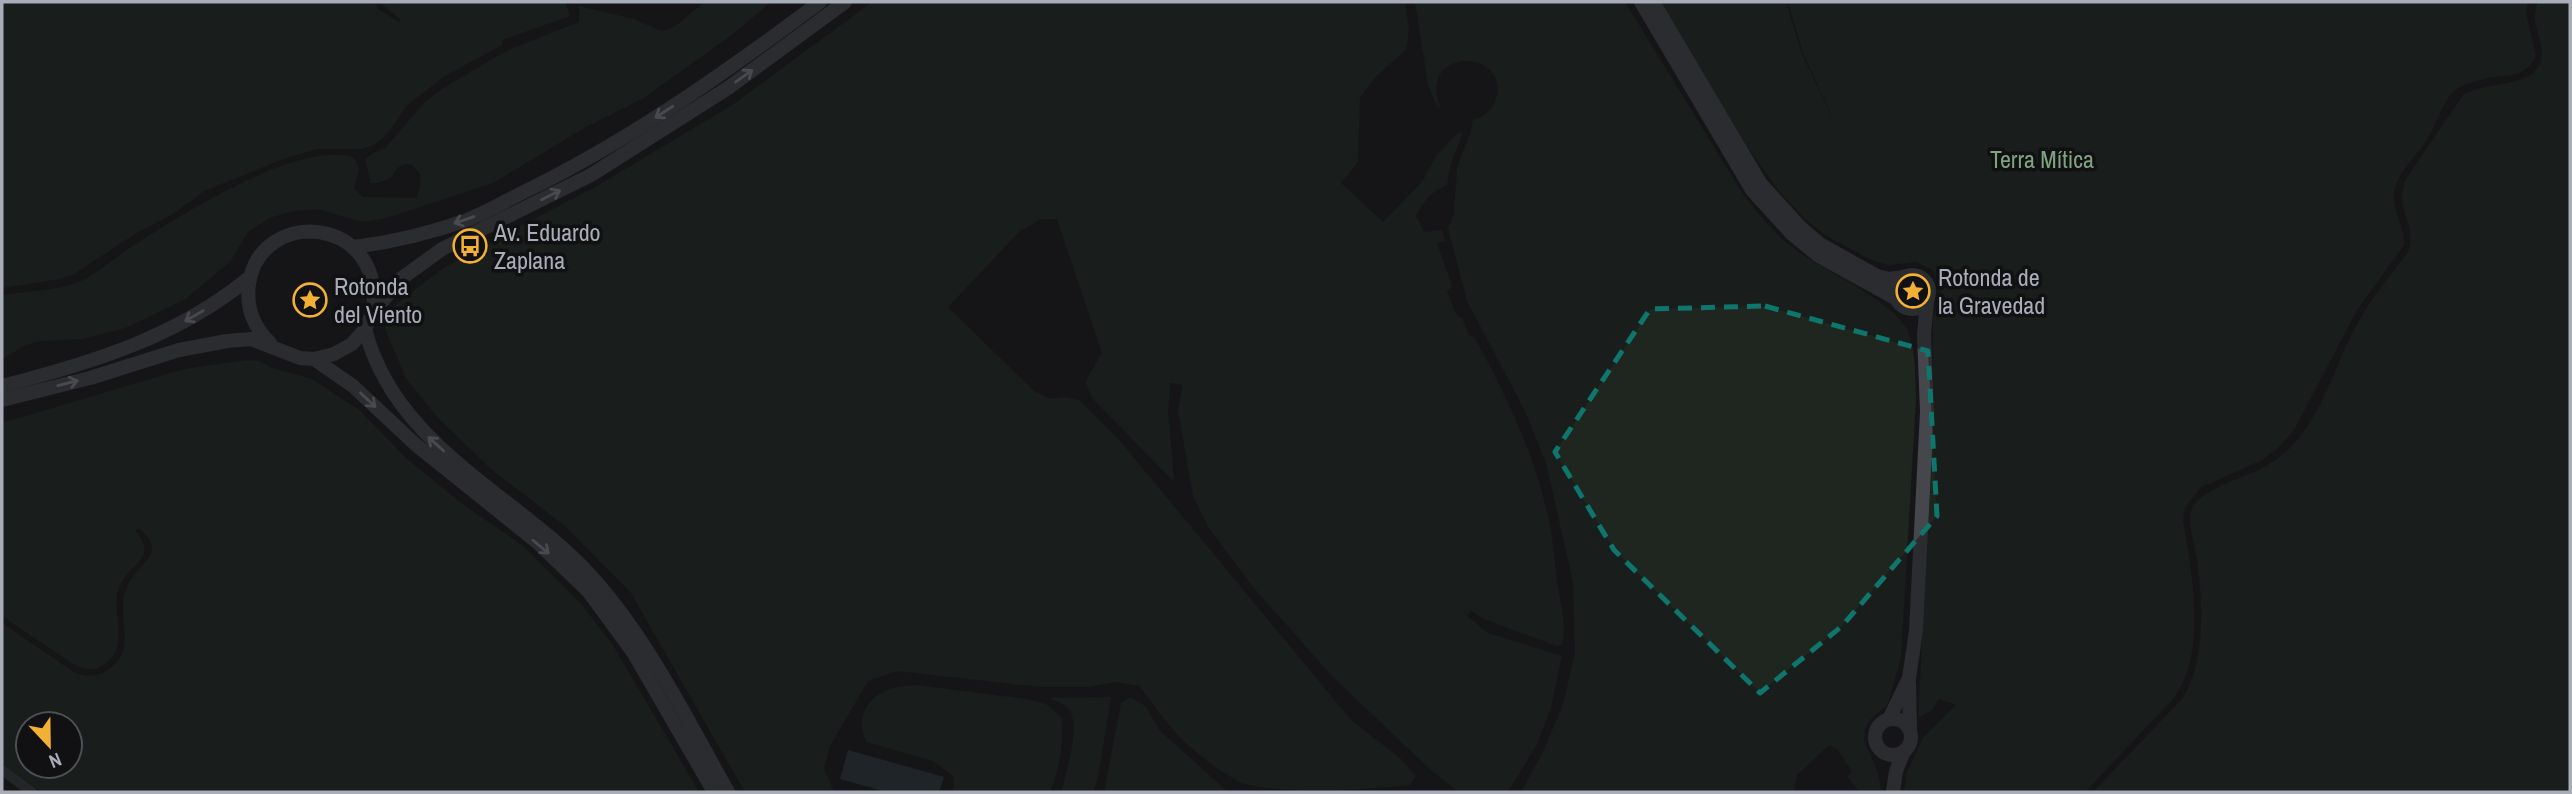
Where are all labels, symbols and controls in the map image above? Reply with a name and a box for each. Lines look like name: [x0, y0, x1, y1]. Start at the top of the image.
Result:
one-way arrow: [734, 69, 753, 83]
one-way arrow: [655, 104, 674, 119]
park label: Terra Mítica: [1990, 143, 2094, 175]
one-way arrow: [540, 188, 561, 202]
one-way arrow: [454, 215, 476, 227]
place label: Av. Eduardo Zaplana: [493, 216, 601, 276]
bus stop icon: Av. Eduardo Zaplana: [451, 227, 489, 265]
place label: Rotonda de la Gravedad: [1938, 261, 2045, 321]
place label: Rotonda del Viento: [334, 270, 422, 330]
place icon: Rotonda de la Gravedad: [1894, 272, 1932, 310]
place icon: Rotonda del Viento: [291, 281, 329, 319]
one-way arrow: [185, 310, 205, 324]
one-way arrow: [56, 376, 79, 389]
one-way arrow: [359, 391, 376, 408]
one-way arrow: [427, 436, 445, 452]
one-way arrow: [532, 539, 550, 555]
north arrow: [14, 710, 84, 780]
text: N: [45, 747, 65, 775]

